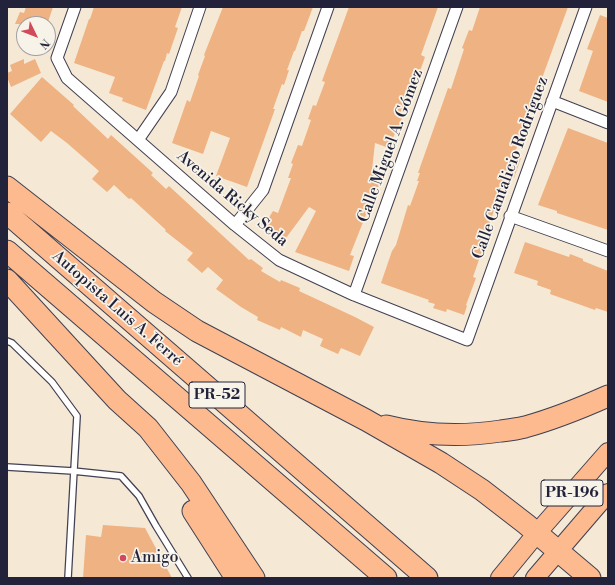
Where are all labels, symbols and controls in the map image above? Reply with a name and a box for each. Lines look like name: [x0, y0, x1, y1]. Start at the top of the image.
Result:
north arrow: [16, 16, 56, 56]
text: N: [36, 36, 52, 51]
street label: Calle Miguel A. Gómez: [354, 67, 428, 225]
street label: Calle Cantalicio Rodríguez: [469, 74, 553, 262]
street label: Avenida Ricky Seda: [172, 147, 292, 251]
street label: Autopista Luis A. Ferré: [48, 247, 186, 371]
road number: PR-52: [189, 382, 245, 408]
road number: PR-196: [541, 480, 603, 506]
place label: Amigo: [131, 548, 179, 568]
marker: Amigo: [118, 553, 128, 563]

